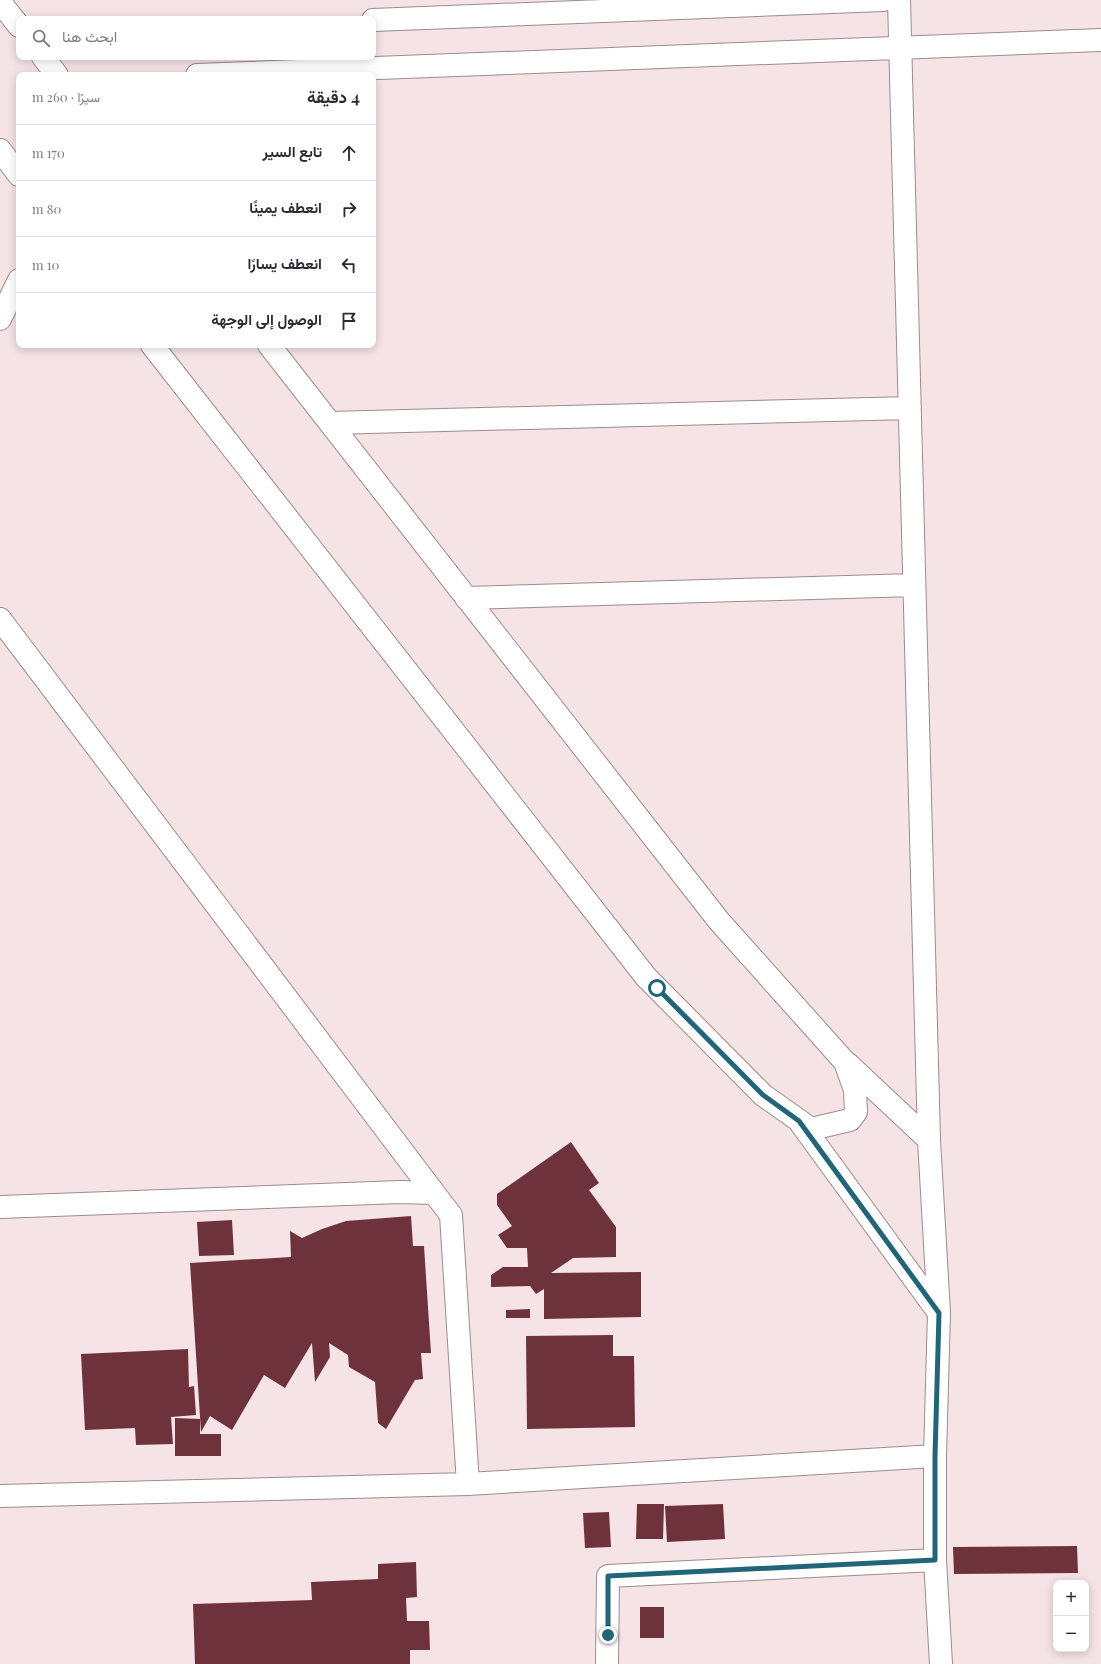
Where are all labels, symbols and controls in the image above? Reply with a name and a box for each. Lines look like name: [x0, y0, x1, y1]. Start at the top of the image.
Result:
search box: [16, 16, 376, 60]
text: ابحث هنا: [62, 26, 117, 46]
icon: search: [30, 27, 52, 49]
text: 4 دقيقة: [307, 85, 360, 107]
text: سيرًا · 260 m: [32, 88, 100, 105]
text: تابع السير: [263, 141, 322, 161]
icon: ahead: [338, 142, 360, 164]
text: 170 m: [32, 144, 65, 161]
text: انعطف يمينًا: [249, 197, 322, 217]
icon: right: [338, 198, 360, 220]
text: 80 m: [32, 200, 61, 217]
text: انعطف يسارًا: [248, 253, 322, 273]
icon: left: [338, 254, 360, 276]
text: 10 m: [32, 256, 59, 273]
text: الوصول إلى الوجهة: [211, 309, 322, 329]
icon: arrive: [338, 310, 360, 332]
route start: [648, 979, 666, 997]
map controls: [1053, 1580, 1089, 1652]
button: +: [1053, 1580, 1089, 1616]
button: −: [1053, 1616, 1089, 1652]
route end: [599, 1626, 617, 1644]

